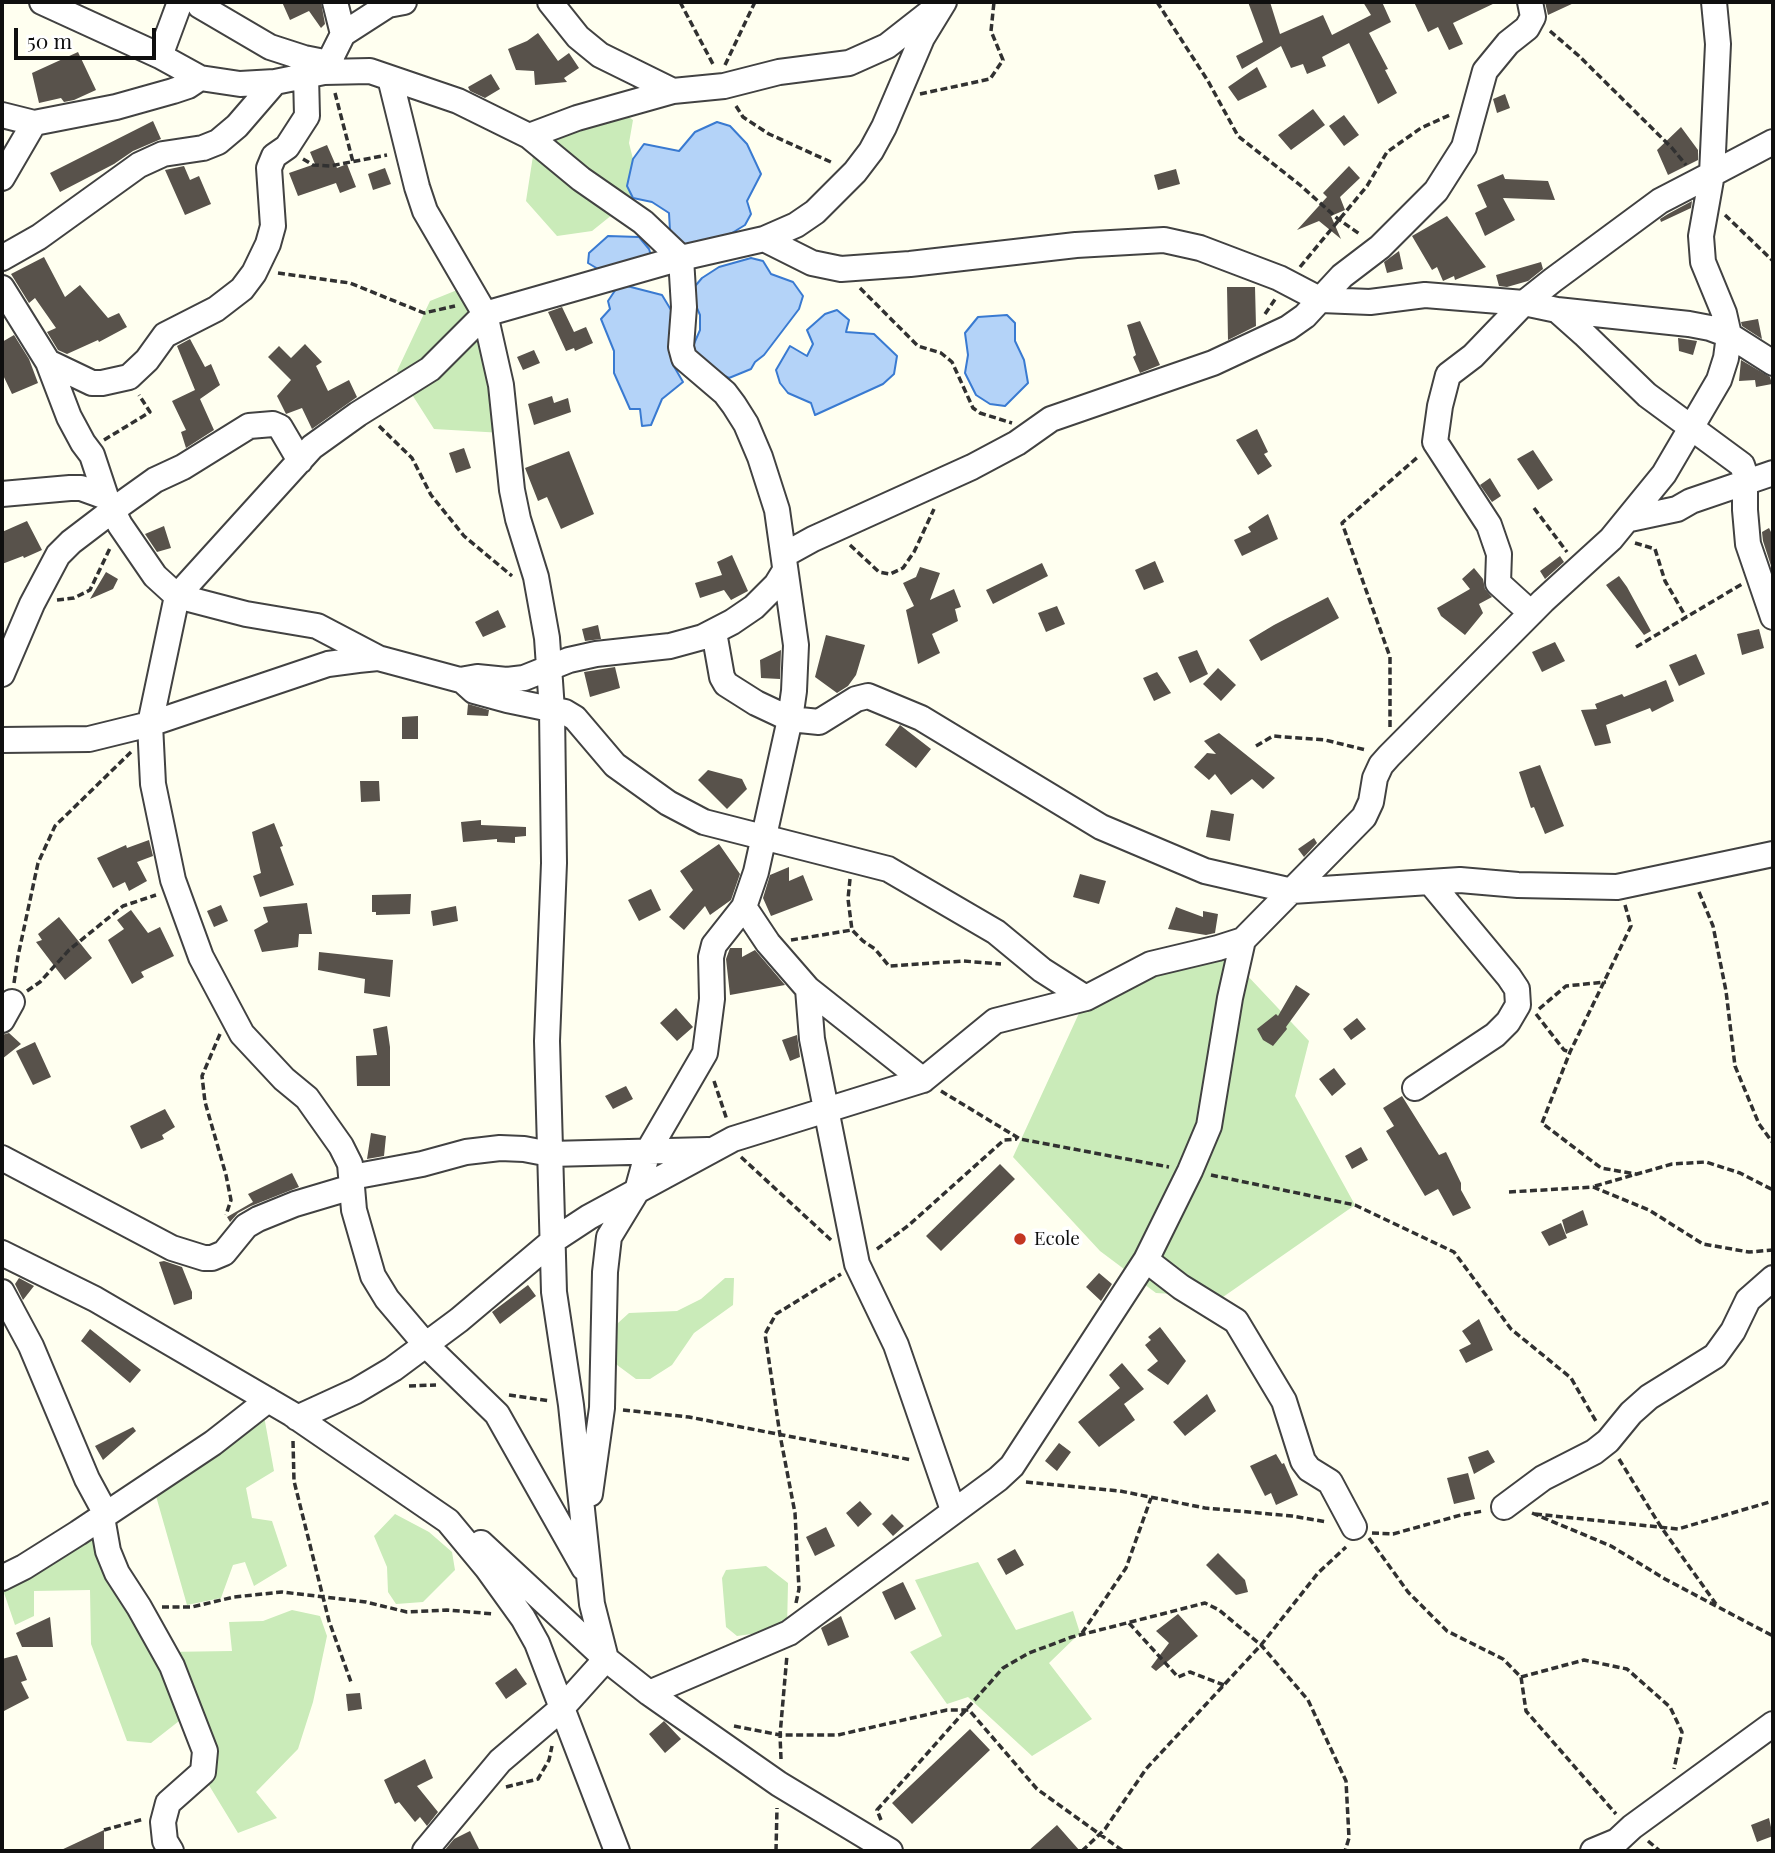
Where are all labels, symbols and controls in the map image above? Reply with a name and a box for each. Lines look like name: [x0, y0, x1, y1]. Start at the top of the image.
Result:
scale bar: [18, 14, 159, 58]
text: 50 m: [27, 26, 72, 54]
place label: Ecole: [1034, 1228, 1080, 1250]
marker: Ecole: [1012, 1231, 1028, 1247]

